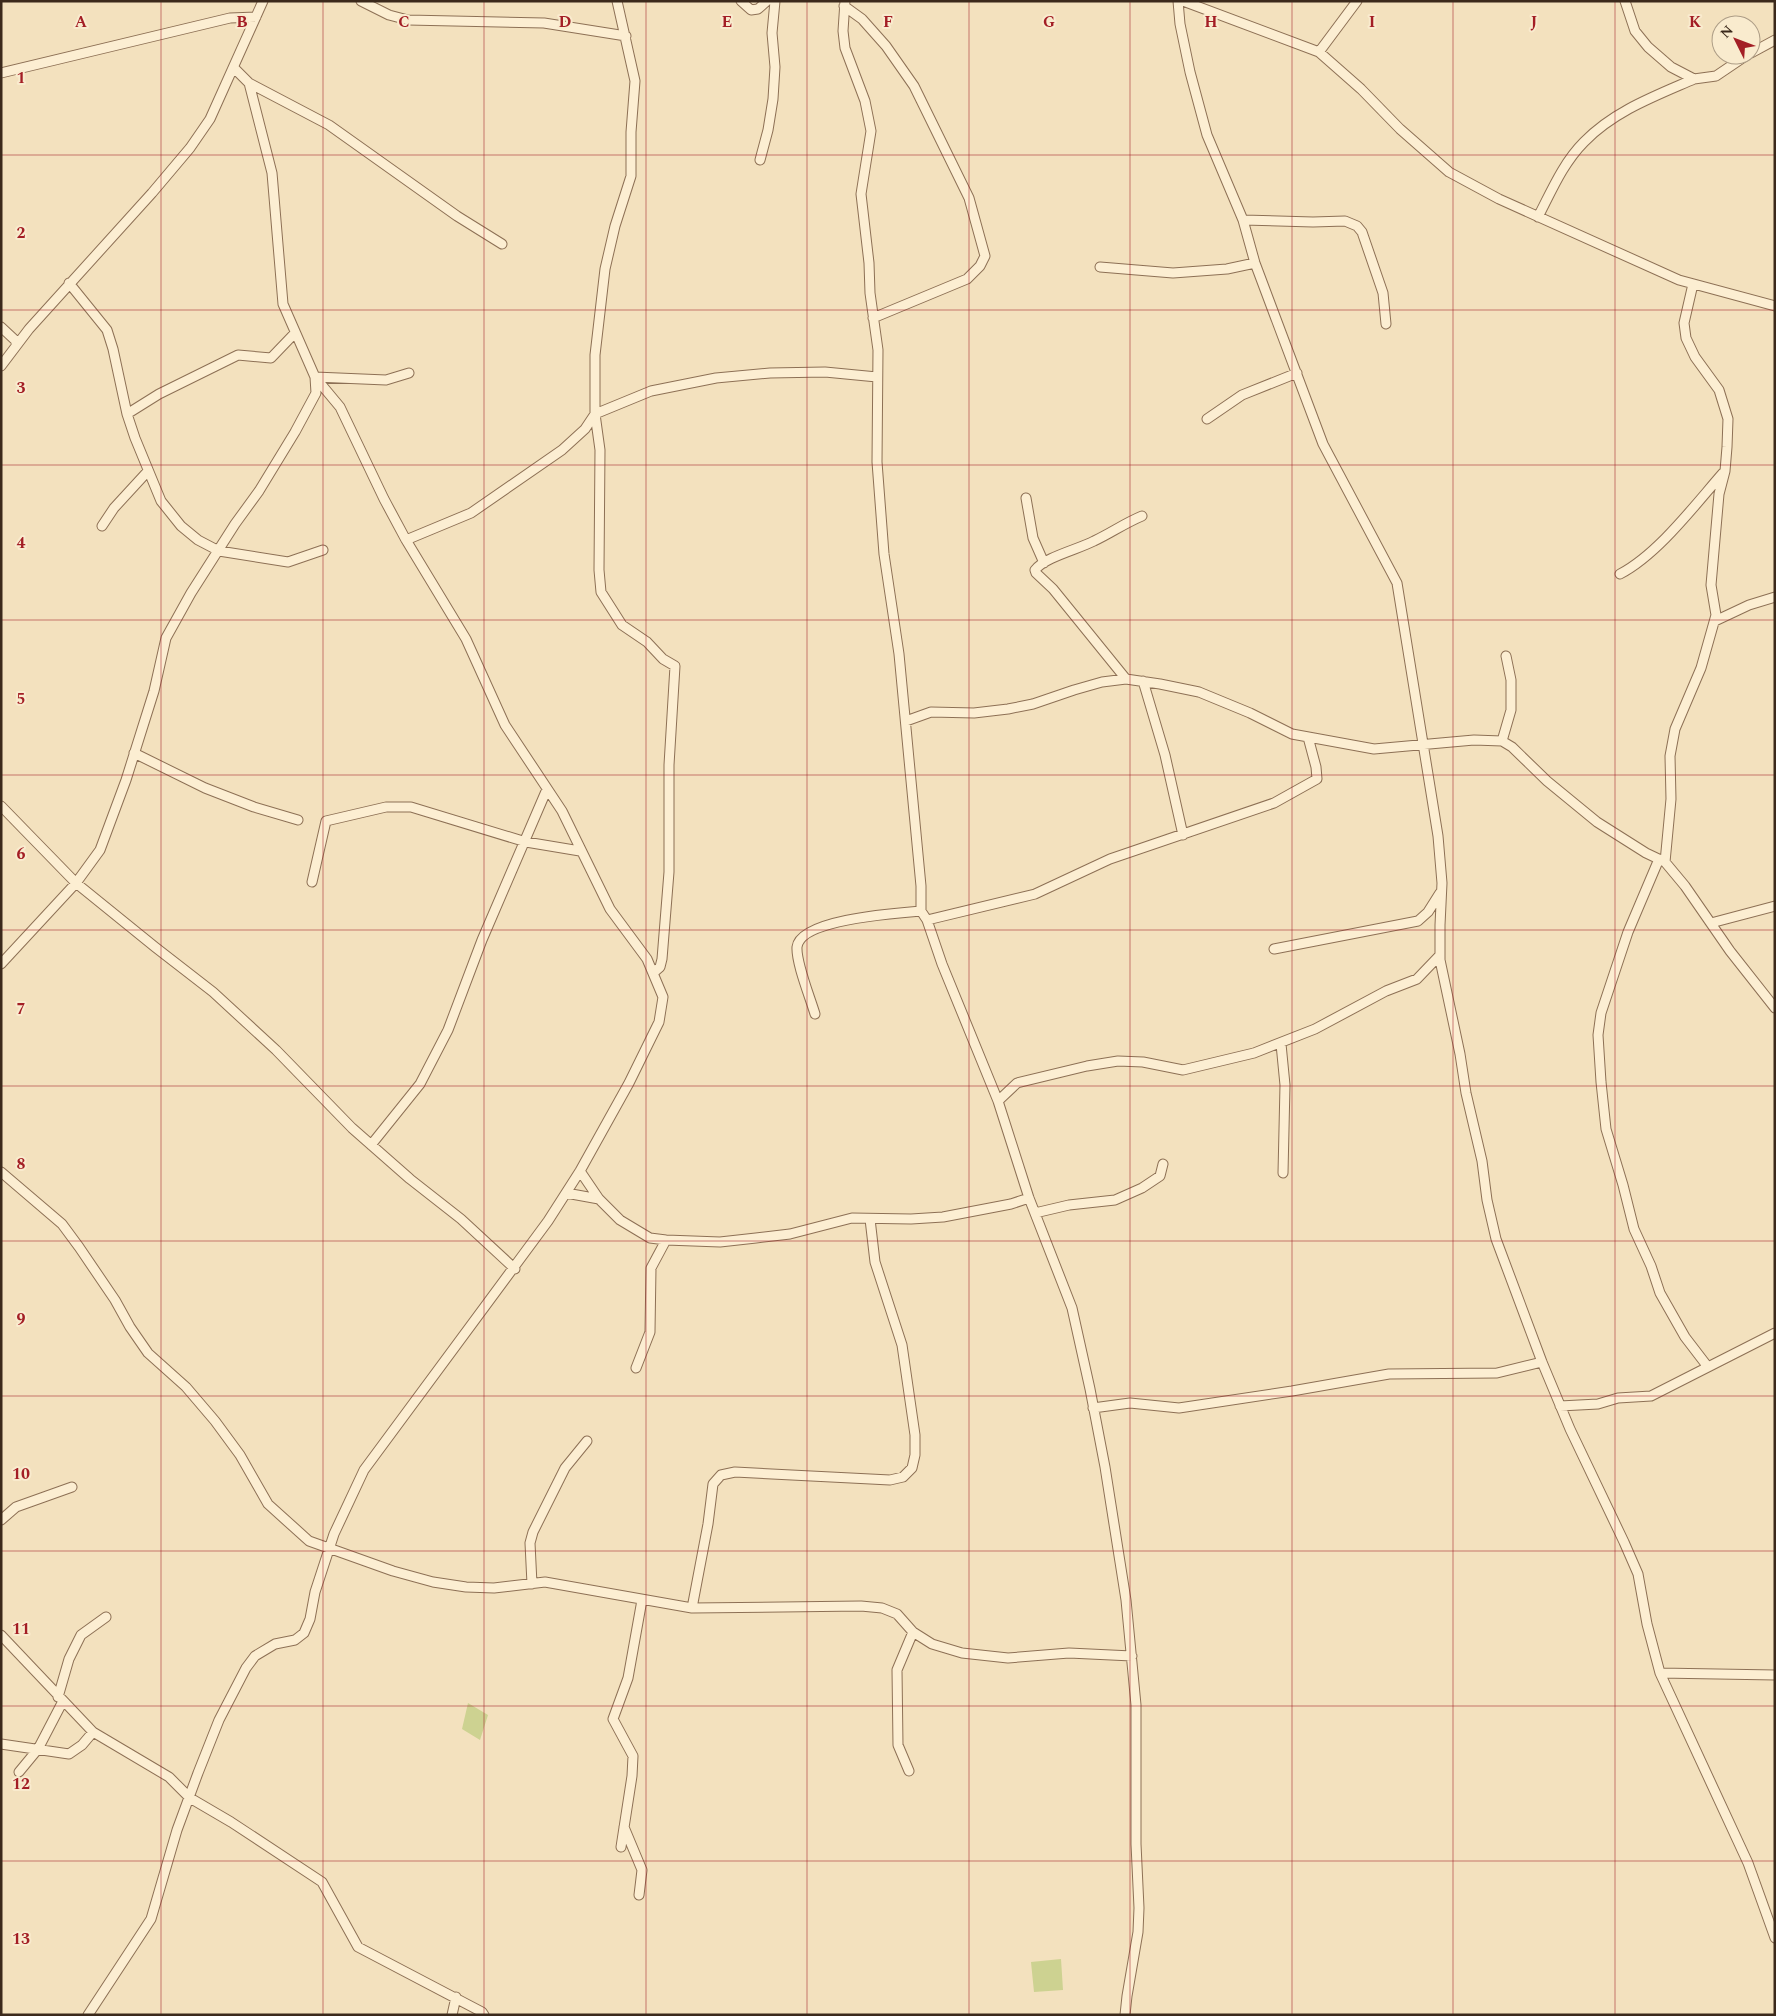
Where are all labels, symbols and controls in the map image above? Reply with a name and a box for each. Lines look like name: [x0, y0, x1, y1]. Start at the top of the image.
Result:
text: A: [75, 10, 88, 34]
text: B: [236, 10, 248, 34]
text: C: [398, 10, 410, 34]
text: D: [559, 10, 572, 34]
text: E: [722, 10, 732, 34]
text: F: [883, 10, 893, 34]
text: G: [1043, 10, 1055, 34]
text: H: [1204, 10, 1218, 34]
text: I: [1369, 10, 1375, 34]
text: J: [1531, 10, 1538, 34]
text: K: [1689, 10, 1702, 34]
north arrow: [1711, 15, 1761, 65]
text: N: [1715, 20, 1738, 43]
text: 1: [17, 66, 25, 90]
text: 2: [17, 221, 26, 245]
text: 3: [17, 376, 26, 400]
text: 4: [17, 531, 26, 555]
text: 5: [17, 687, 25, 711]
text: 6: [17, 842, 26, 866]
text: 7: [17, 997, 26, 1021]
text: 8: [17, 1152, 26, 1176]
text: 9: [17, 1307, 26, 1331]
text: 10: [12, 1462, 30, 1486]
text: 11: [12, 1617, 30, 1641]
text: 12: [12, 1772, 30, 1796]
text: 13: [12, 1927, 30, 1951]

